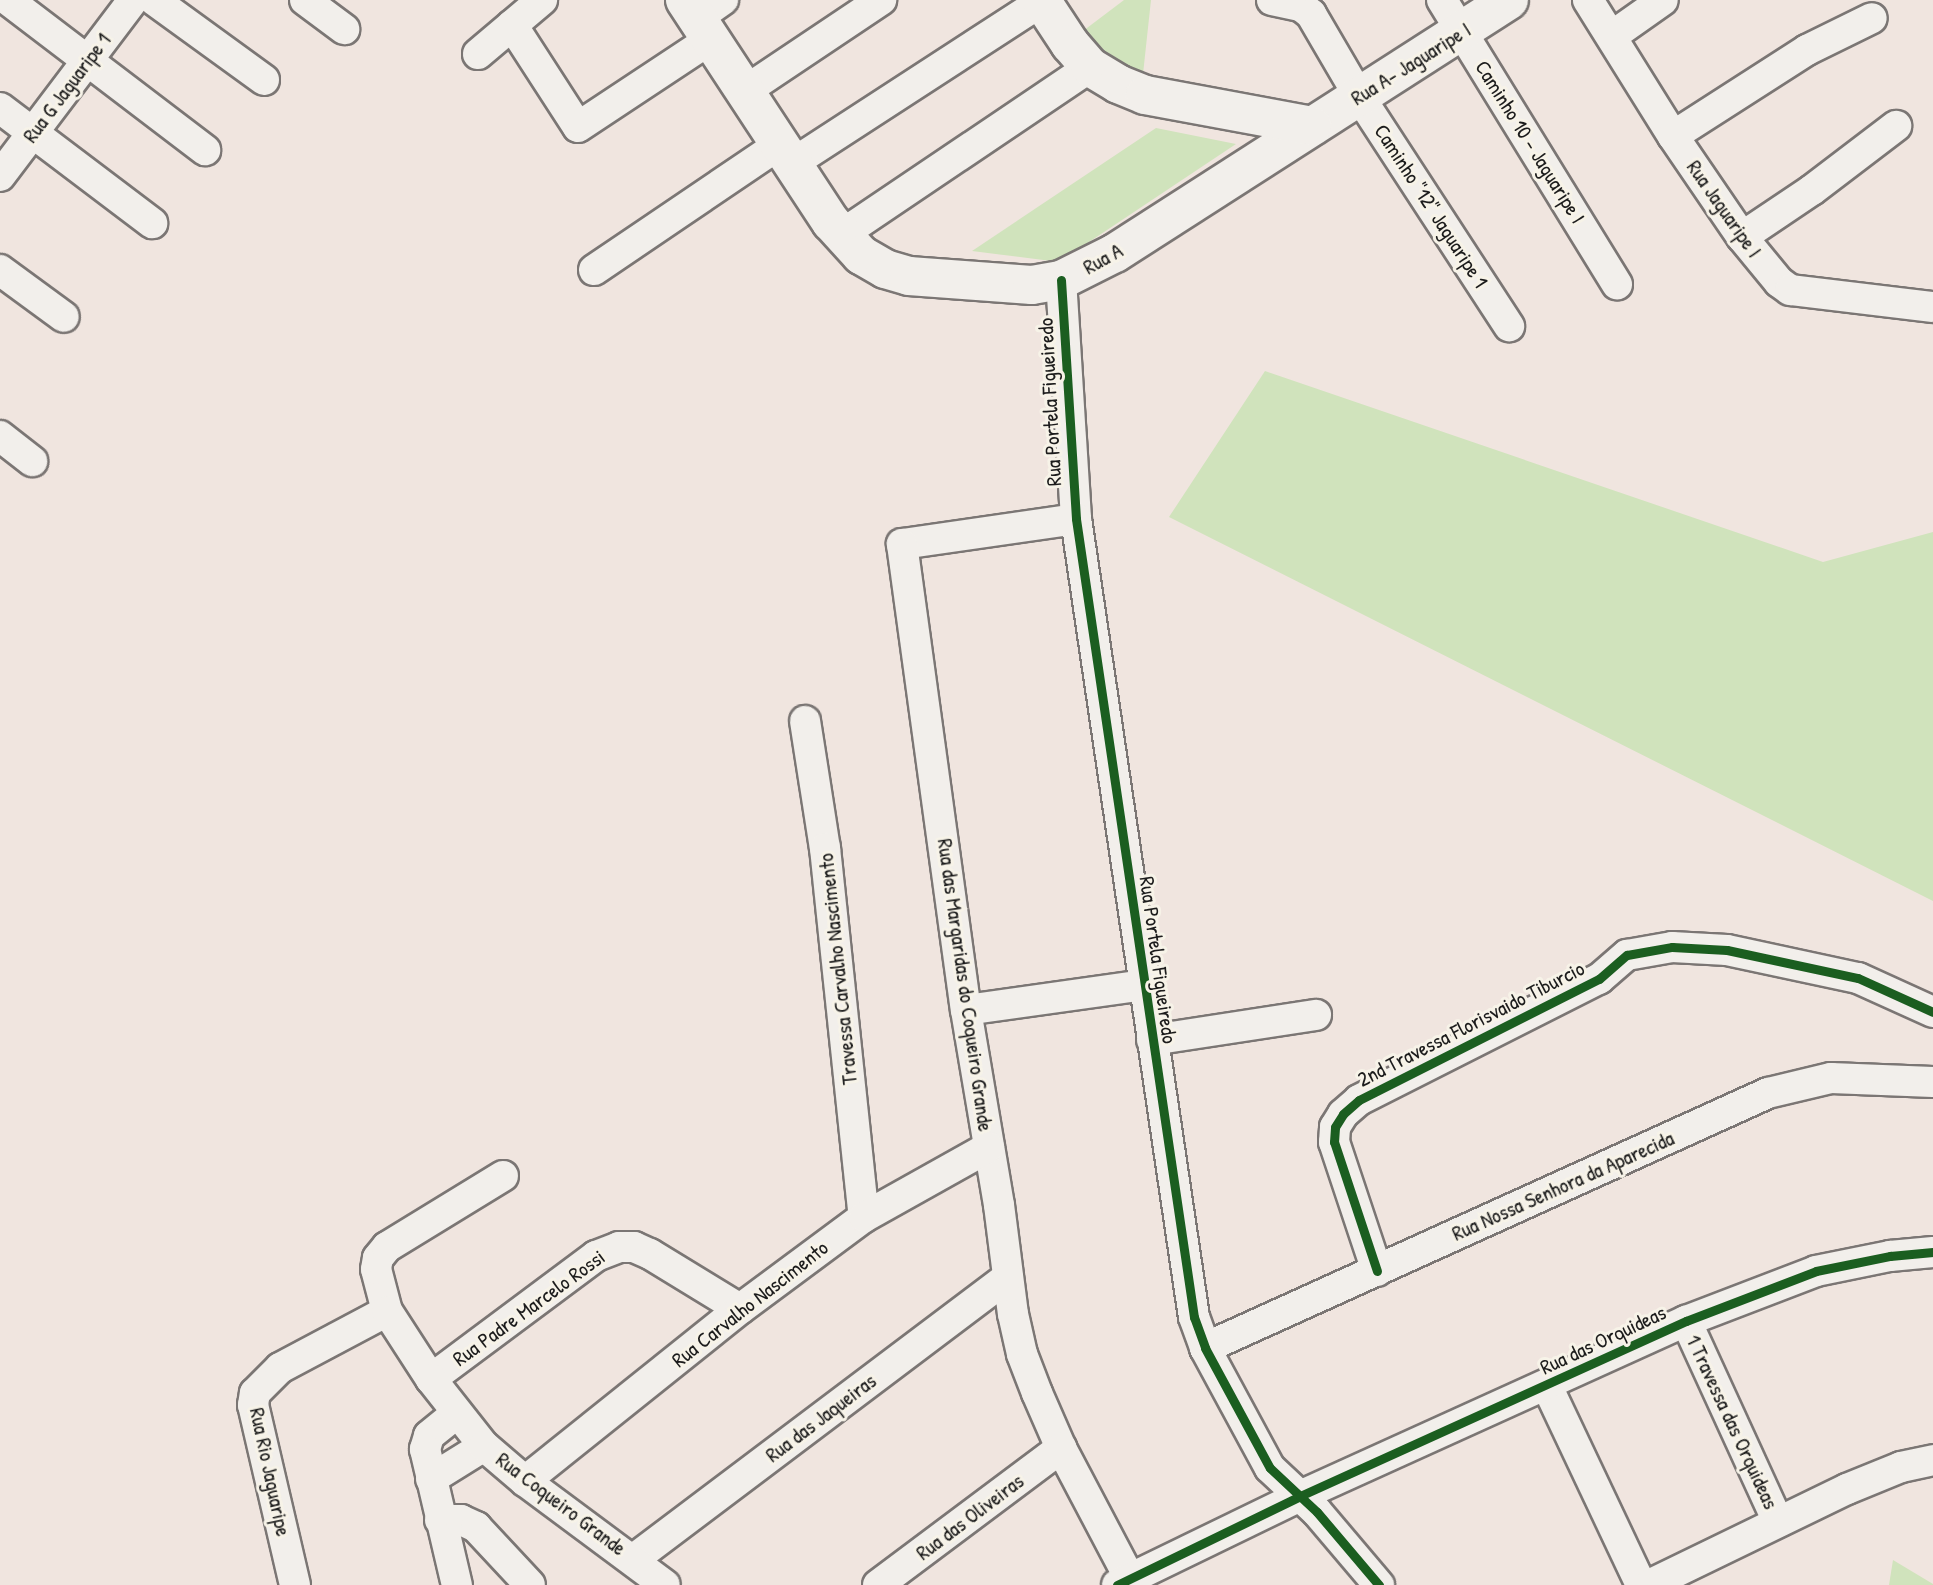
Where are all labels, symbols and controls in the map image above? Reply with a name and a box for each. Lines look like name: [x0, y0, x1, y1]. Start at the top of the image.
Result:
street label: Rua A- Jaguaripe I: [1346, 17, 1476, 111]
street label: Rua G Jaguaripe 1: [18, 28, 116, 148]
street label: Caminho 10 - Jaguaripe I: [1470, 56, 1590, 228]
street label: Caminho "12" Jaguaripe 1: [1369, 120, 1493, 292]
street label: Rua Jaguaripe I: [1681, 156, 1767, 262]
street label: Rua A: [1079, 238, 1127, 280]
street label: Rua Portela Figueiredo: [1033, 317, 1067, 487]
street label: Rua das Margaridas do Coqueiro Grande: [932, 837, 998, 1133]
street label: Travessa Carvalho Nascimento: [813, 852, 863, 1086]
street label: Rua Portela Figueiredo: [1134, 875, 1182, 1045]
street label: 2nd Travessa Florisvaido Tiburcio: [1353, 956, 1589, 1092]
street label: Rua Nossa Senhora da Aparecida: [1448, 1126, 1678, 1246]
street label: Rua Carvalho Nascimento: [667, 1235, 833, 1373]
street label: Rua Padre Marcelo Rossi: [448, 1244, 610, 1372]
street label: Rua das Orquideas: [1536, 1300, 1670, 1380]
street label: 1 Travessa das Orquideas: [1681, 1331, 1783, 1513]
street label: Rua das Jaqueiras: [761, 1368, 881, 1468]
street label: Rua Rio Jaguaripe: [244, 1405, 296, 1539]
street label: Rua Coqueiro Grande: [491, 1447, 631, 1561]
street label: Rua das Oliveiras: [911, 1468, 1029, 1566]

